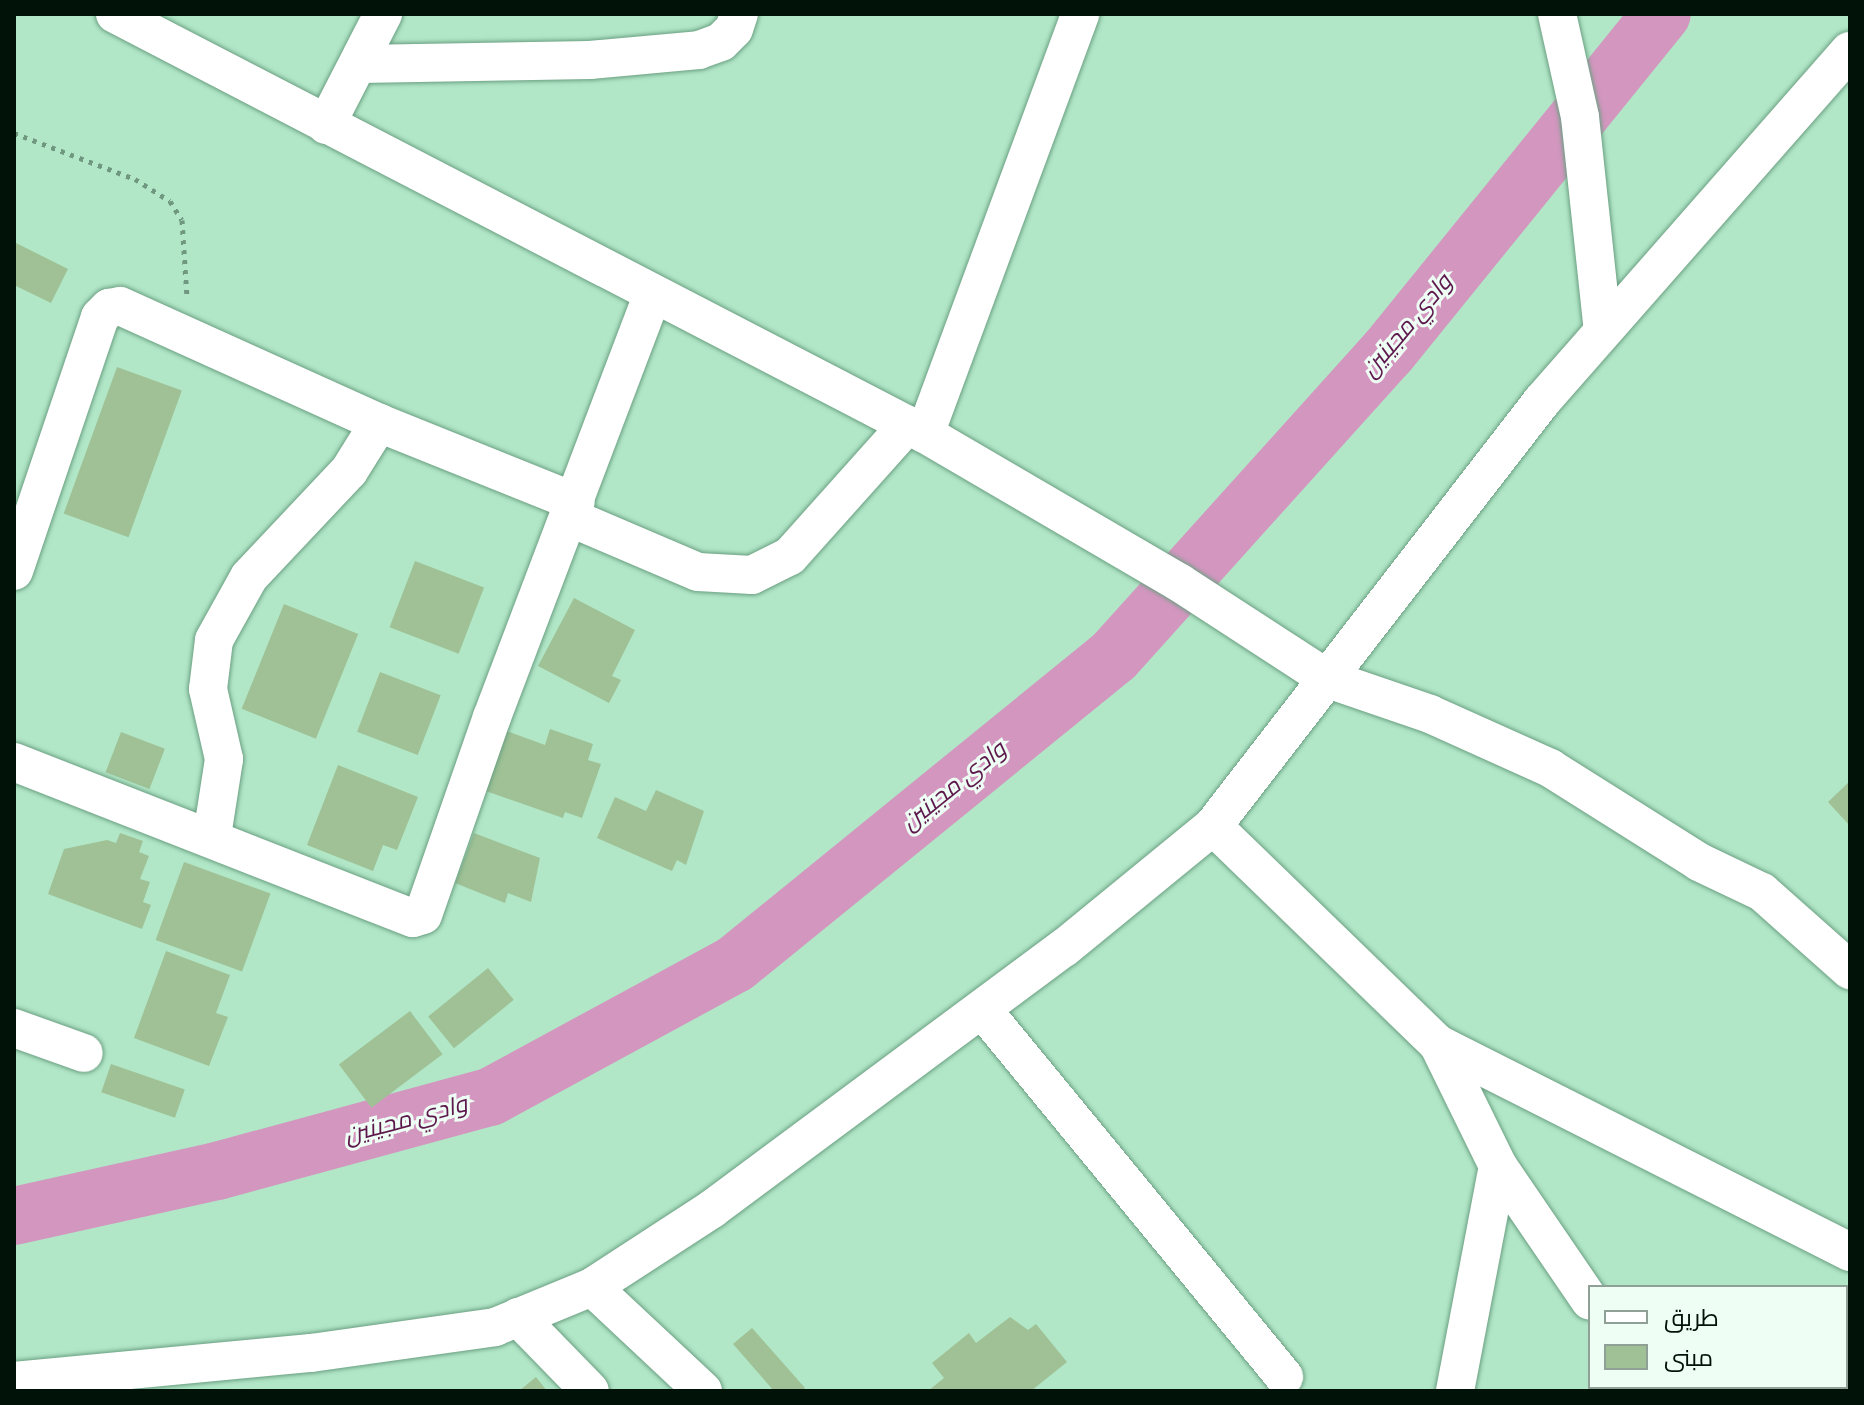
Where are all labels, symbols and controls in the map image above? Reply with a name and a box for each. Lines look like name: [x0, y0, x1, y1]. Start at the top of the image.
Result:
water label: وادي مجينين: [1356, 269, 1458, 383]
water label: وادي مجينين: [896, 735, 1012, 837]
water label: وادي مجينين: [341, 1090, 471, 1150]
legend: [1588, 1285, 1848, 1389]
text: طريق: [1664, 1304, 1719, 1332]
text: مبنى: [1664, 1344, 1713, 1372]

